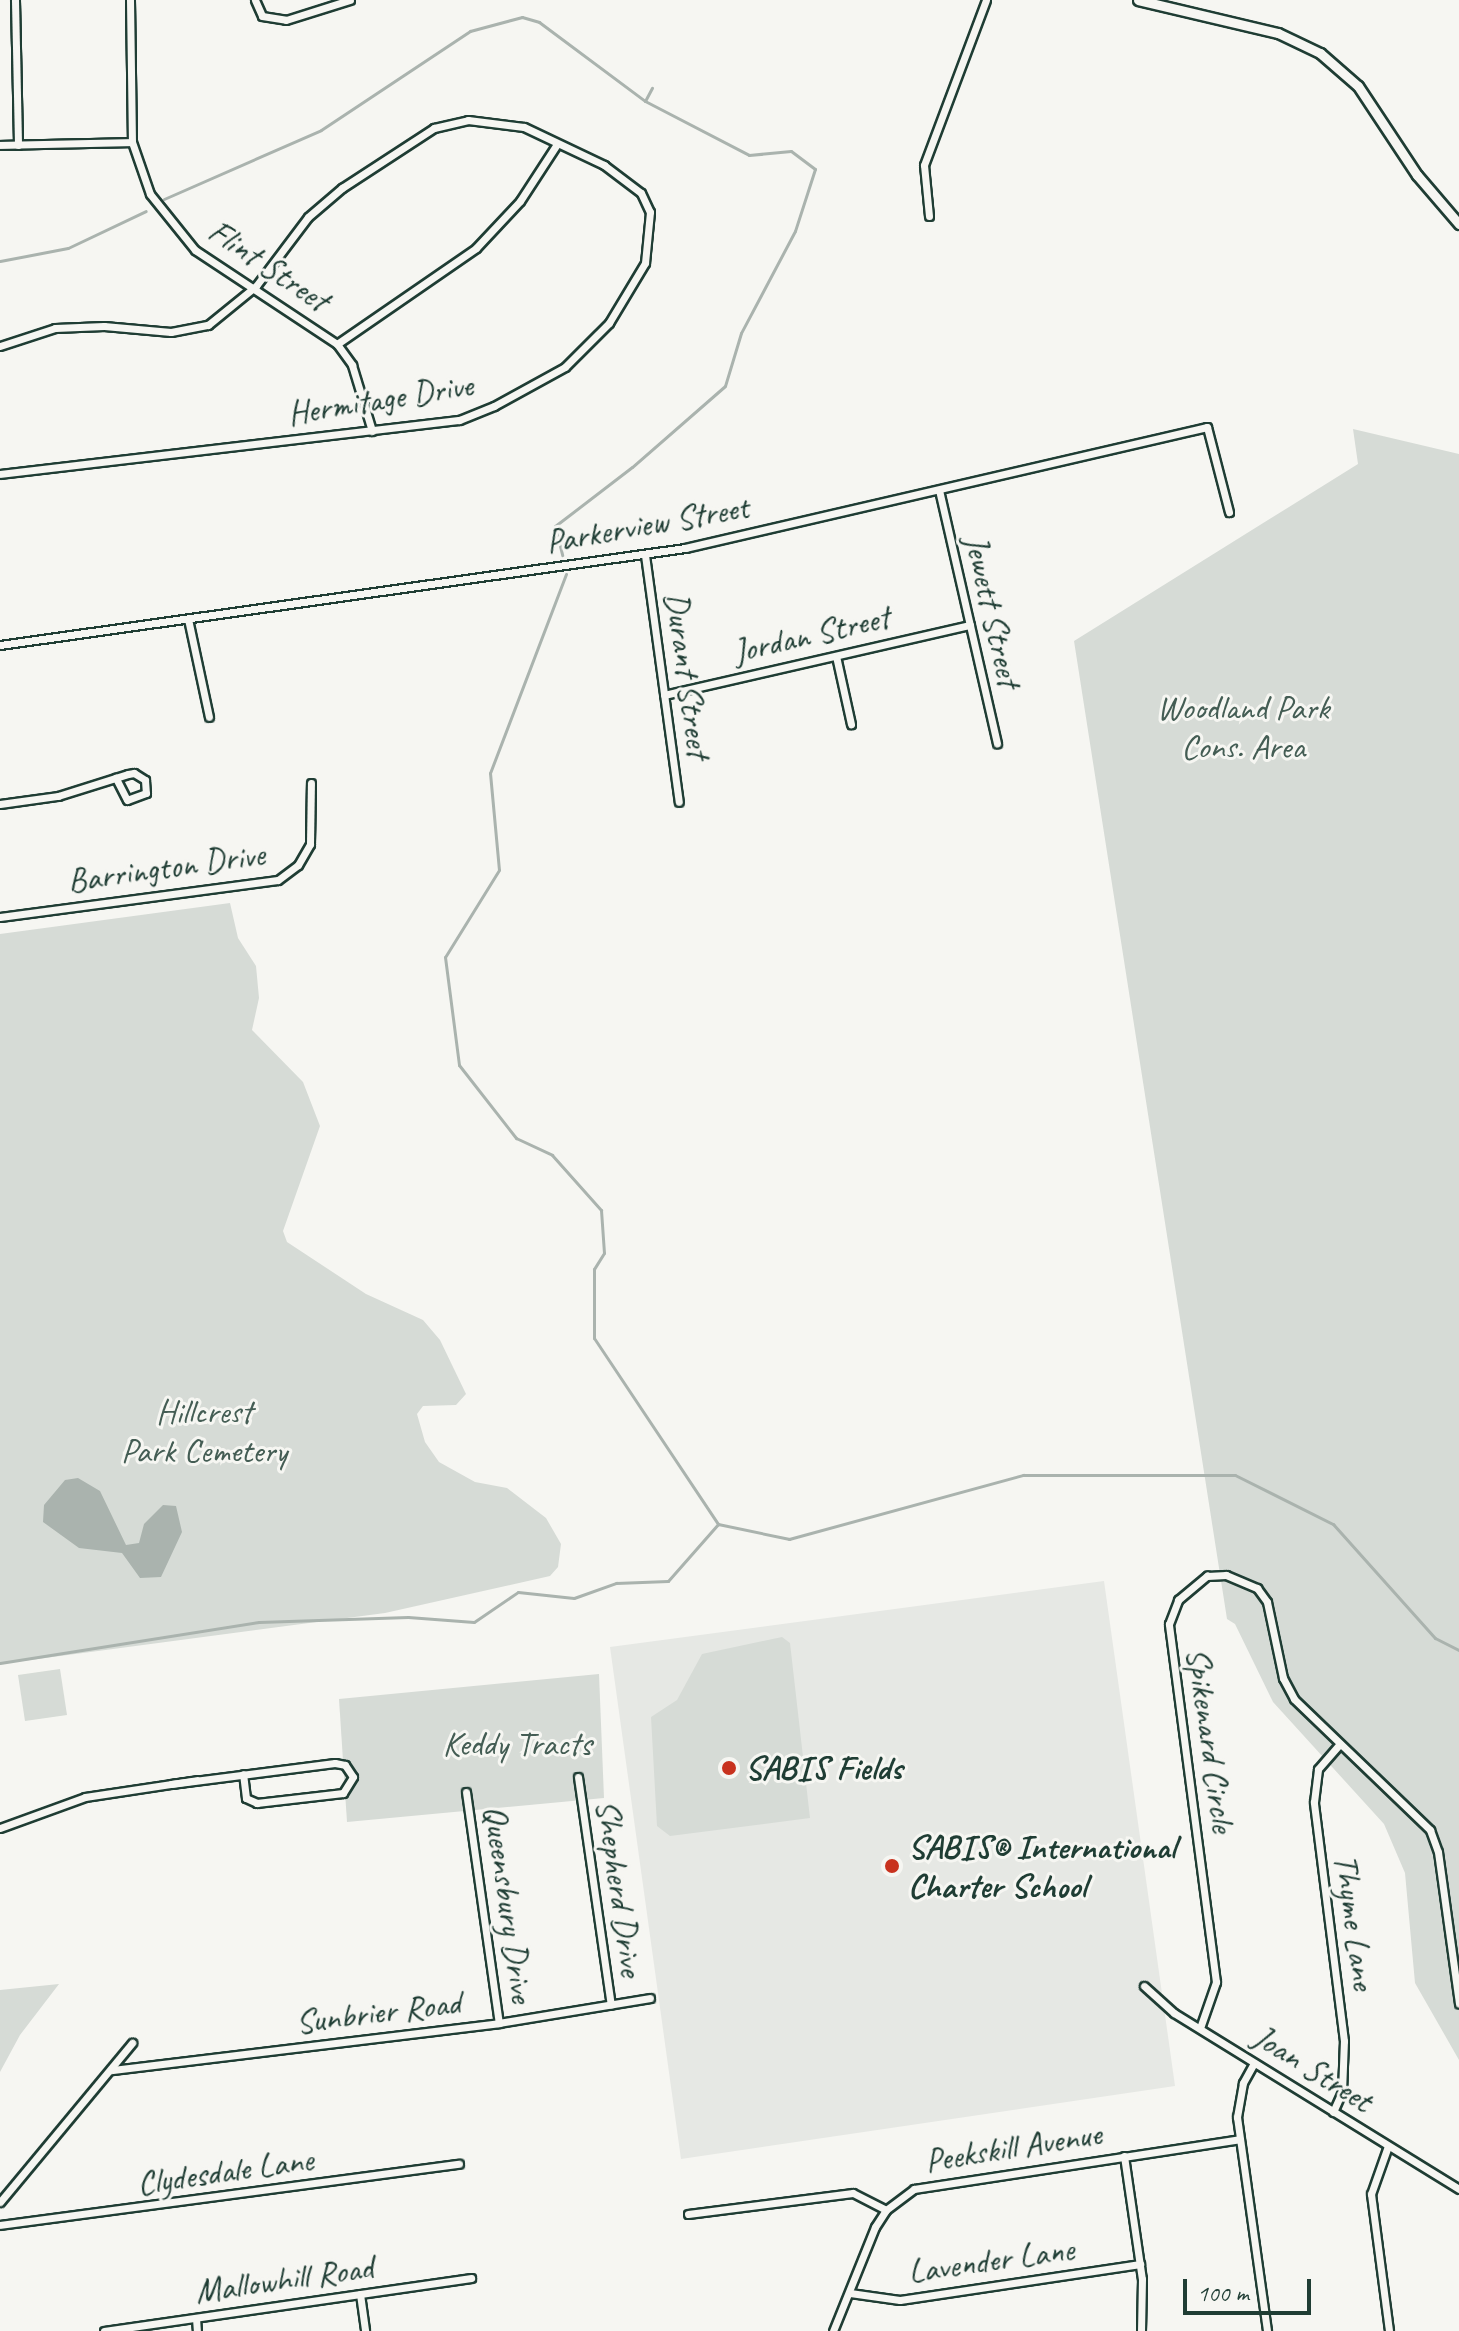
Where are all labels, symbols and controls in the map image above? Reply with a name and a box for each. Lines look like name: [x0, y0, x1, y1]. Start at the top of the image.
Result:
street label: Flint Street: [201, 210, 337, 320]
street label: Hermitage Drive: [284, 364, 476, 434]
street label: Parkerview Street: [542, 486, 752, 562]
street label: Jewett Street: [956, 531, 1030, 691]
street label: Durant Street: [656, 590, 720, 760]
street label: Jordan Street: [729, 596, 893, 672]
park label: Woodland Park Cons. Area: [1157, 687, 1329, 766]
street label: Barrington Drive: [65, 833, 267, 901]
park label: Hillcrest Park Cemetery: [121, 1391, 287, 1470]
street label: Spikenard Circle: [1178, 1645, 1244, 1835]
park label: Keddy Tracts: [443, 1724, 591, 1764]
place label: SABIS Fields: [745, 1748, 902, 1788]
marker: SABIS Fields: [720, 1759, 738, 1777]
street label: Shepherd Drive: [587, 1797, 653, 1979]
street label: Queensbury Drive: [475, 1803, 543, 2005]
place label: SABIS® International Charter School: [908, 1826, 1175, 1906]
street label: Thyme Lane: [1325, 1851, 1385, 1993]
marker: SABIS® International Charter School: [883, 1857, 901, 1875]
street label: Sunbrier Road: [293, 1982, 463, 2042]
street label: Joan Street: [1246, 2015, 1380, 2121]
street label: Peekskill Avenue: [922, 2113, 1104, 2181]
street label: Clydesdale Lane: [134, 2138, 316, 2204]
street label: Lavender Lane: [906, 2228, 1076, 2292]
street label: Mallowhill Road: [192, 2246, 376, 2312]
scale bar: [1187, 2263, 1315, 2313]
text: 100 m: [1197, 2278, 1249, 2308]

